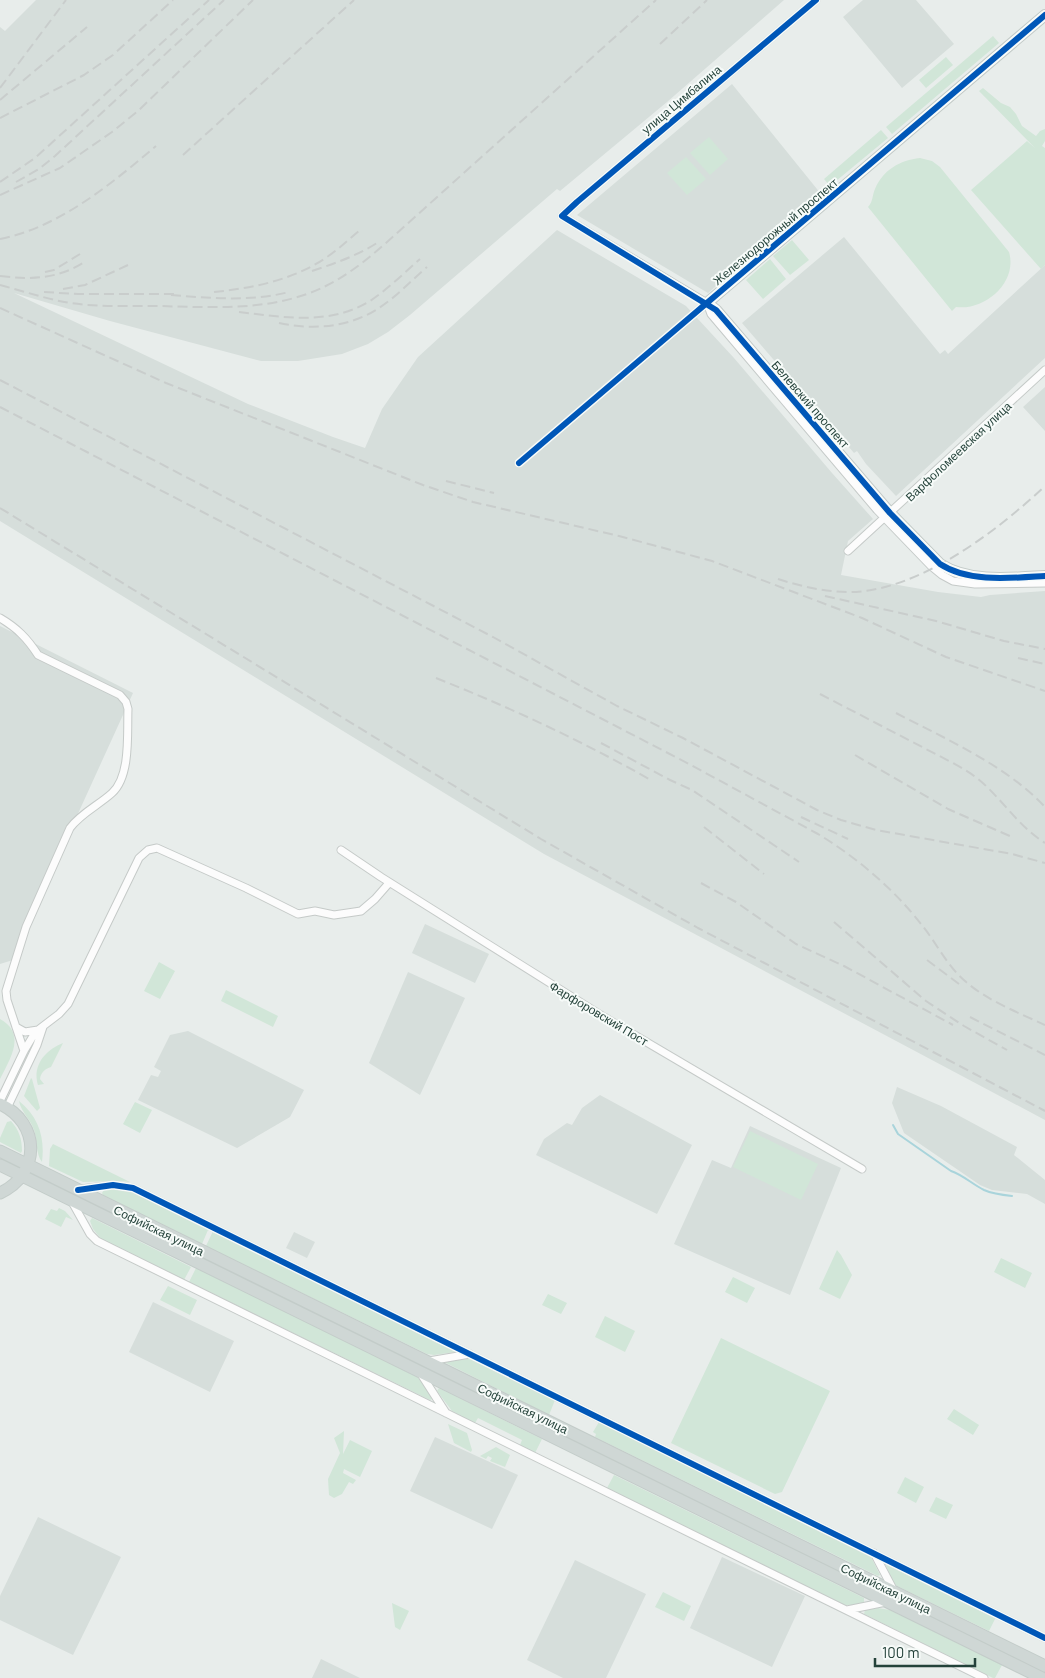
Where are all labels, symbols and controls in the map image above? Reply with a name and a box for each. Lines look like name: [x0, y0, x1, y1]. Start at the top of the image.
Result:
street label: улица Цимбалина: [638, 61, 724, 137]
street label: Железнодорожный проспект: [710, 174, 841, 288]
street label: Белевский проспект: [769, 358, 853, 452]
street label: Варфоломеевская улица: [902, 398, 1015, 504]
street label: Фарфоровский Пост: [547, 978, 651, 1049]
street label: Софийская улица: [111, 1202, 207, 1259]
street label: Софийская улица: [475, 1380, 571, 1437]
street label: Софийская улица: [838, 1560, 934, 1617]
scale bar: [875, 1636, 975, 1668]
text: 100 m: [882, 1643, 920, 1661]

